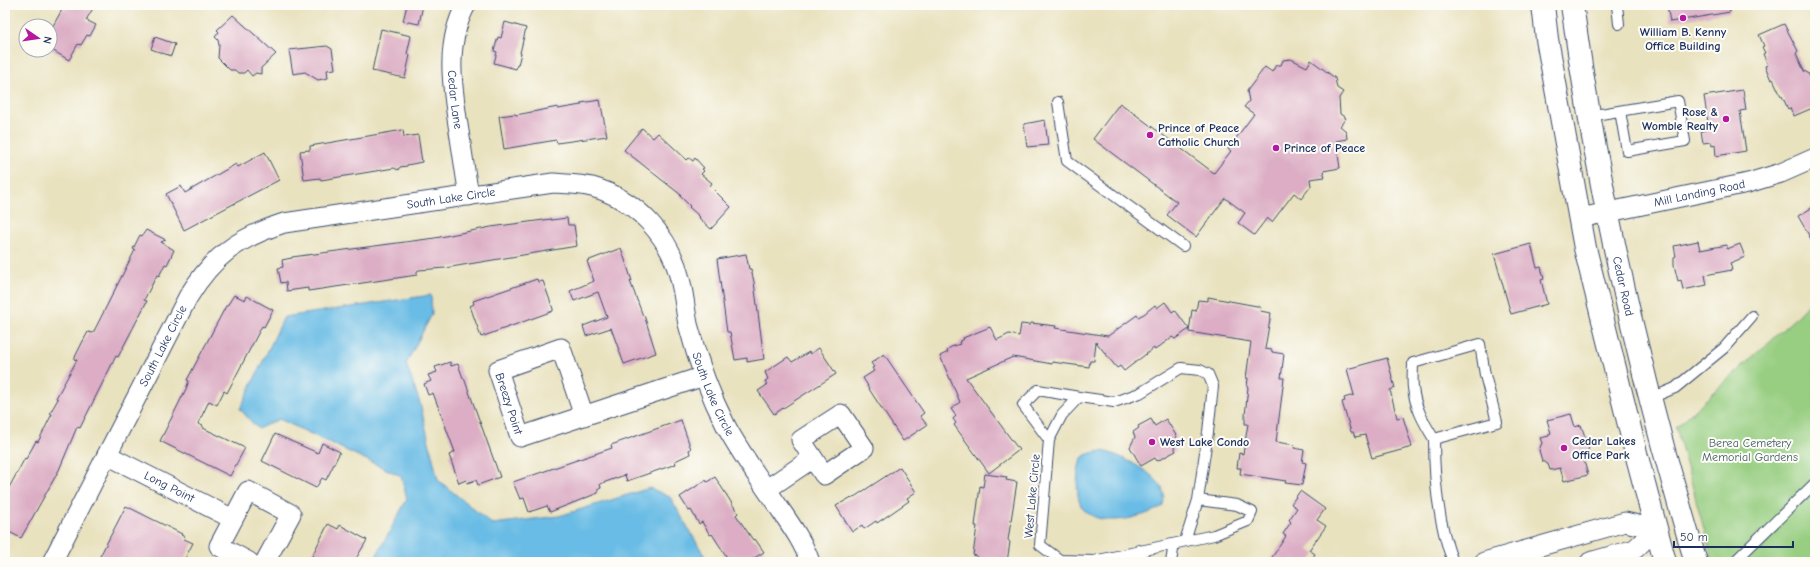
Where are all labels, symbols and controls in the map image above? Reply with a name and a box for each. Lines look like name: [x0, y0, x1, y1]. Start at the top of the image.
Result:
marker: William B. Kenny Office Building: [1678, 13, 1688, 23]
north arrow: [18, 18, 58, 58]
place label: William B. Kenny Office Building: [1640, 25, 1727, 53]
text: N: [40, 35, 54, 45]
street label: Cedar Lane: [445, 70, 466, 130]
place label: Rose & Womble Realty: [1642, 105, 1718, 133]
marker: Rose & Womble Realty: [1721, 114, 1731, 124]
place label: Prince of Peace Catholic Church: [1158, 121, 1240, 149]
marker: Prince of Peace Catholic Church: [1145, 130, 1155, 140]
place label: Prince of Peace: [1284, 141, 1365, 155]
marker: Prince of Peace: [1271, 143, 1281, 153]
street label: Mill Landing Road: [1653, 177, 1746, 209]
street label: South Lake Circle: [406, 185, 496, 212]
street label: Cedar Road: [1610, 255, 1637, 317]
street label: South Lake Circle: [136, 303, 190, 389]
street label: South Lake Circle: [689, 350, 737, 438]
street label: Breezy Point: [492, 371, 526, 437]
place label: Cedar Lakes Office Park: [1572, 434, 1635, 462]
place label: West Lake Condo: [1160, 435, 1249, 449]
park label: Berea Cemetery Memorial Gardens: [1702, 436, 1798, 464]
marker: West Lake Condo: [1147, 437, 1157, 447]
marker: Cedar Lakes Office Park: [1559, 443, 1569, 453]
street label: West Lake Circle: [1021, 453, 1043, 539]
street label: Long Point: [142, 468, 197, 506]
scale bar: [1674, 523, 1793, 549]
text: 50 m: [1680, 530, 1708, 544]

